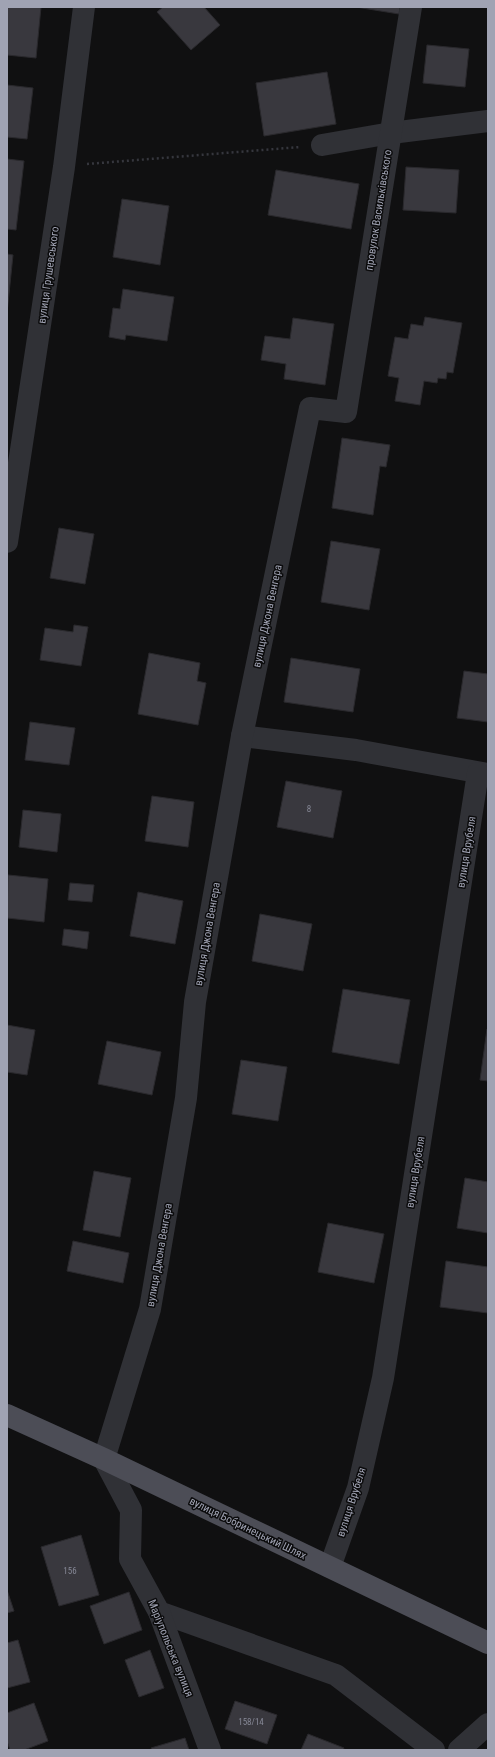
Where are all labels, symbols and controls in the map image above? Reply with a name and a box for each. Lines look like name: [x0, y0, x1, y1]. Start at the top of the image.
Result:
street label: провулок Васильківського: [363, 148, 395, 271]
street label: вулиця Грушевського: [35, 225, 62, 324]
street label: вулиця Джона Венгера: [250, 564, 285, 669]
house number: 8: [307, 804, 311, 814]
street label: вулиця Врубеля: [454, 815, 479, 889]
street label: вулиця Джона Венгера: [192, 881, 223, 987]
street label: вулиця Врубеля: [403, 1135, 428, 1209]
street label: вулиця Джона Венгера: [144, 1202, 175, 1308]
street label: вулиця Врубеля: [334, 1466, 369, 1538]
street label: вулиця Бобринецький Шлях: [187, 1495, 308, 1562]
house number: 156: [63, 1566, 77, 1576]
street label: Маріупольська вулиця: [145, 1598, 196, 1699]
house number: 158/14: [238, 1717, 264, 1727]

